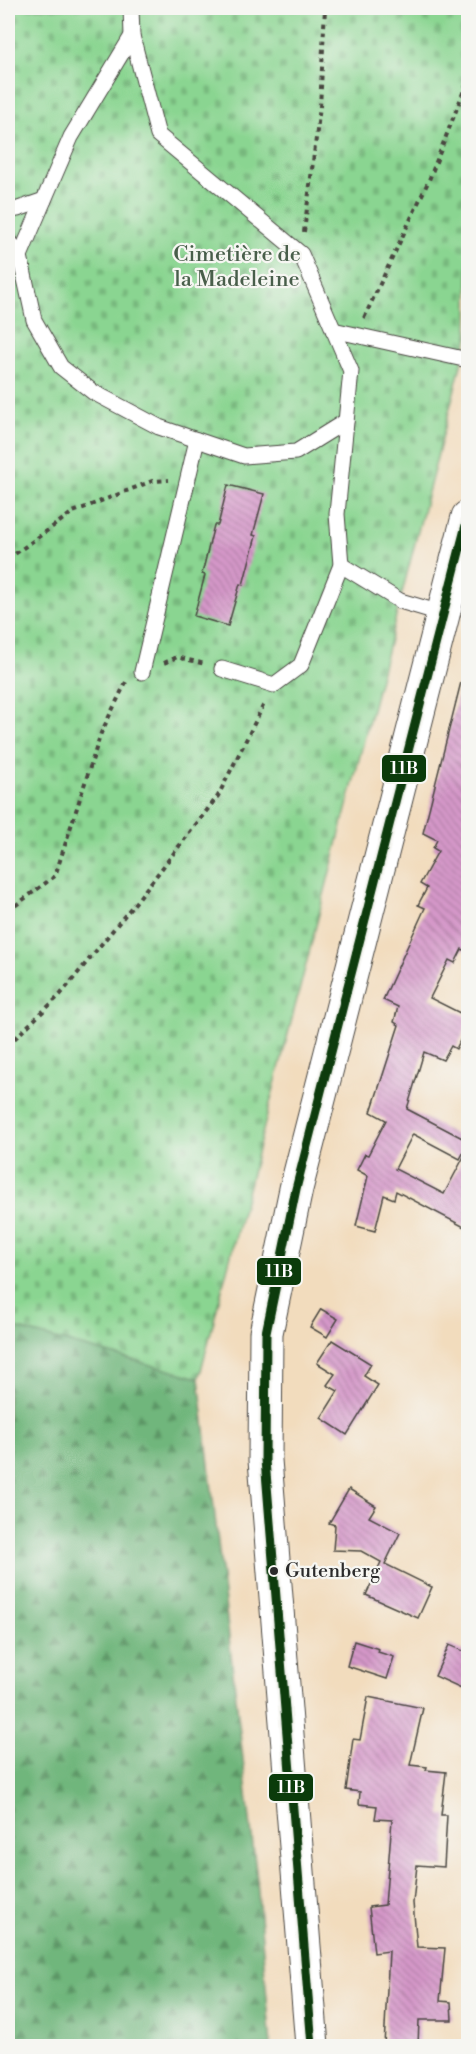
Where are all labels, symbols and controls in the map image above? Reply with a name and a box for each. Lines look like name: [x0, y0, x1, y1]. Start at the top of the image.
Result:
park label: Cimetière de la Madeleine: [173, 241, 301, 293]
line badge: 11B: [381, 754, 427, 783]
text: 11B: [390, 759, 418, 779]
line badge: 11B: [256, 1257, 302, 1286]
text: 11B: [265, 1262, 293, 1282]
place label: Gutenberg: [285, 1559, 381, 1584]
marker: Gutenberg: [268, 1565, 280, 1577]
line badge: 11B: [268, 1773, 314, 1802]
text: 11B: [277, 1778, 305, 1798]

